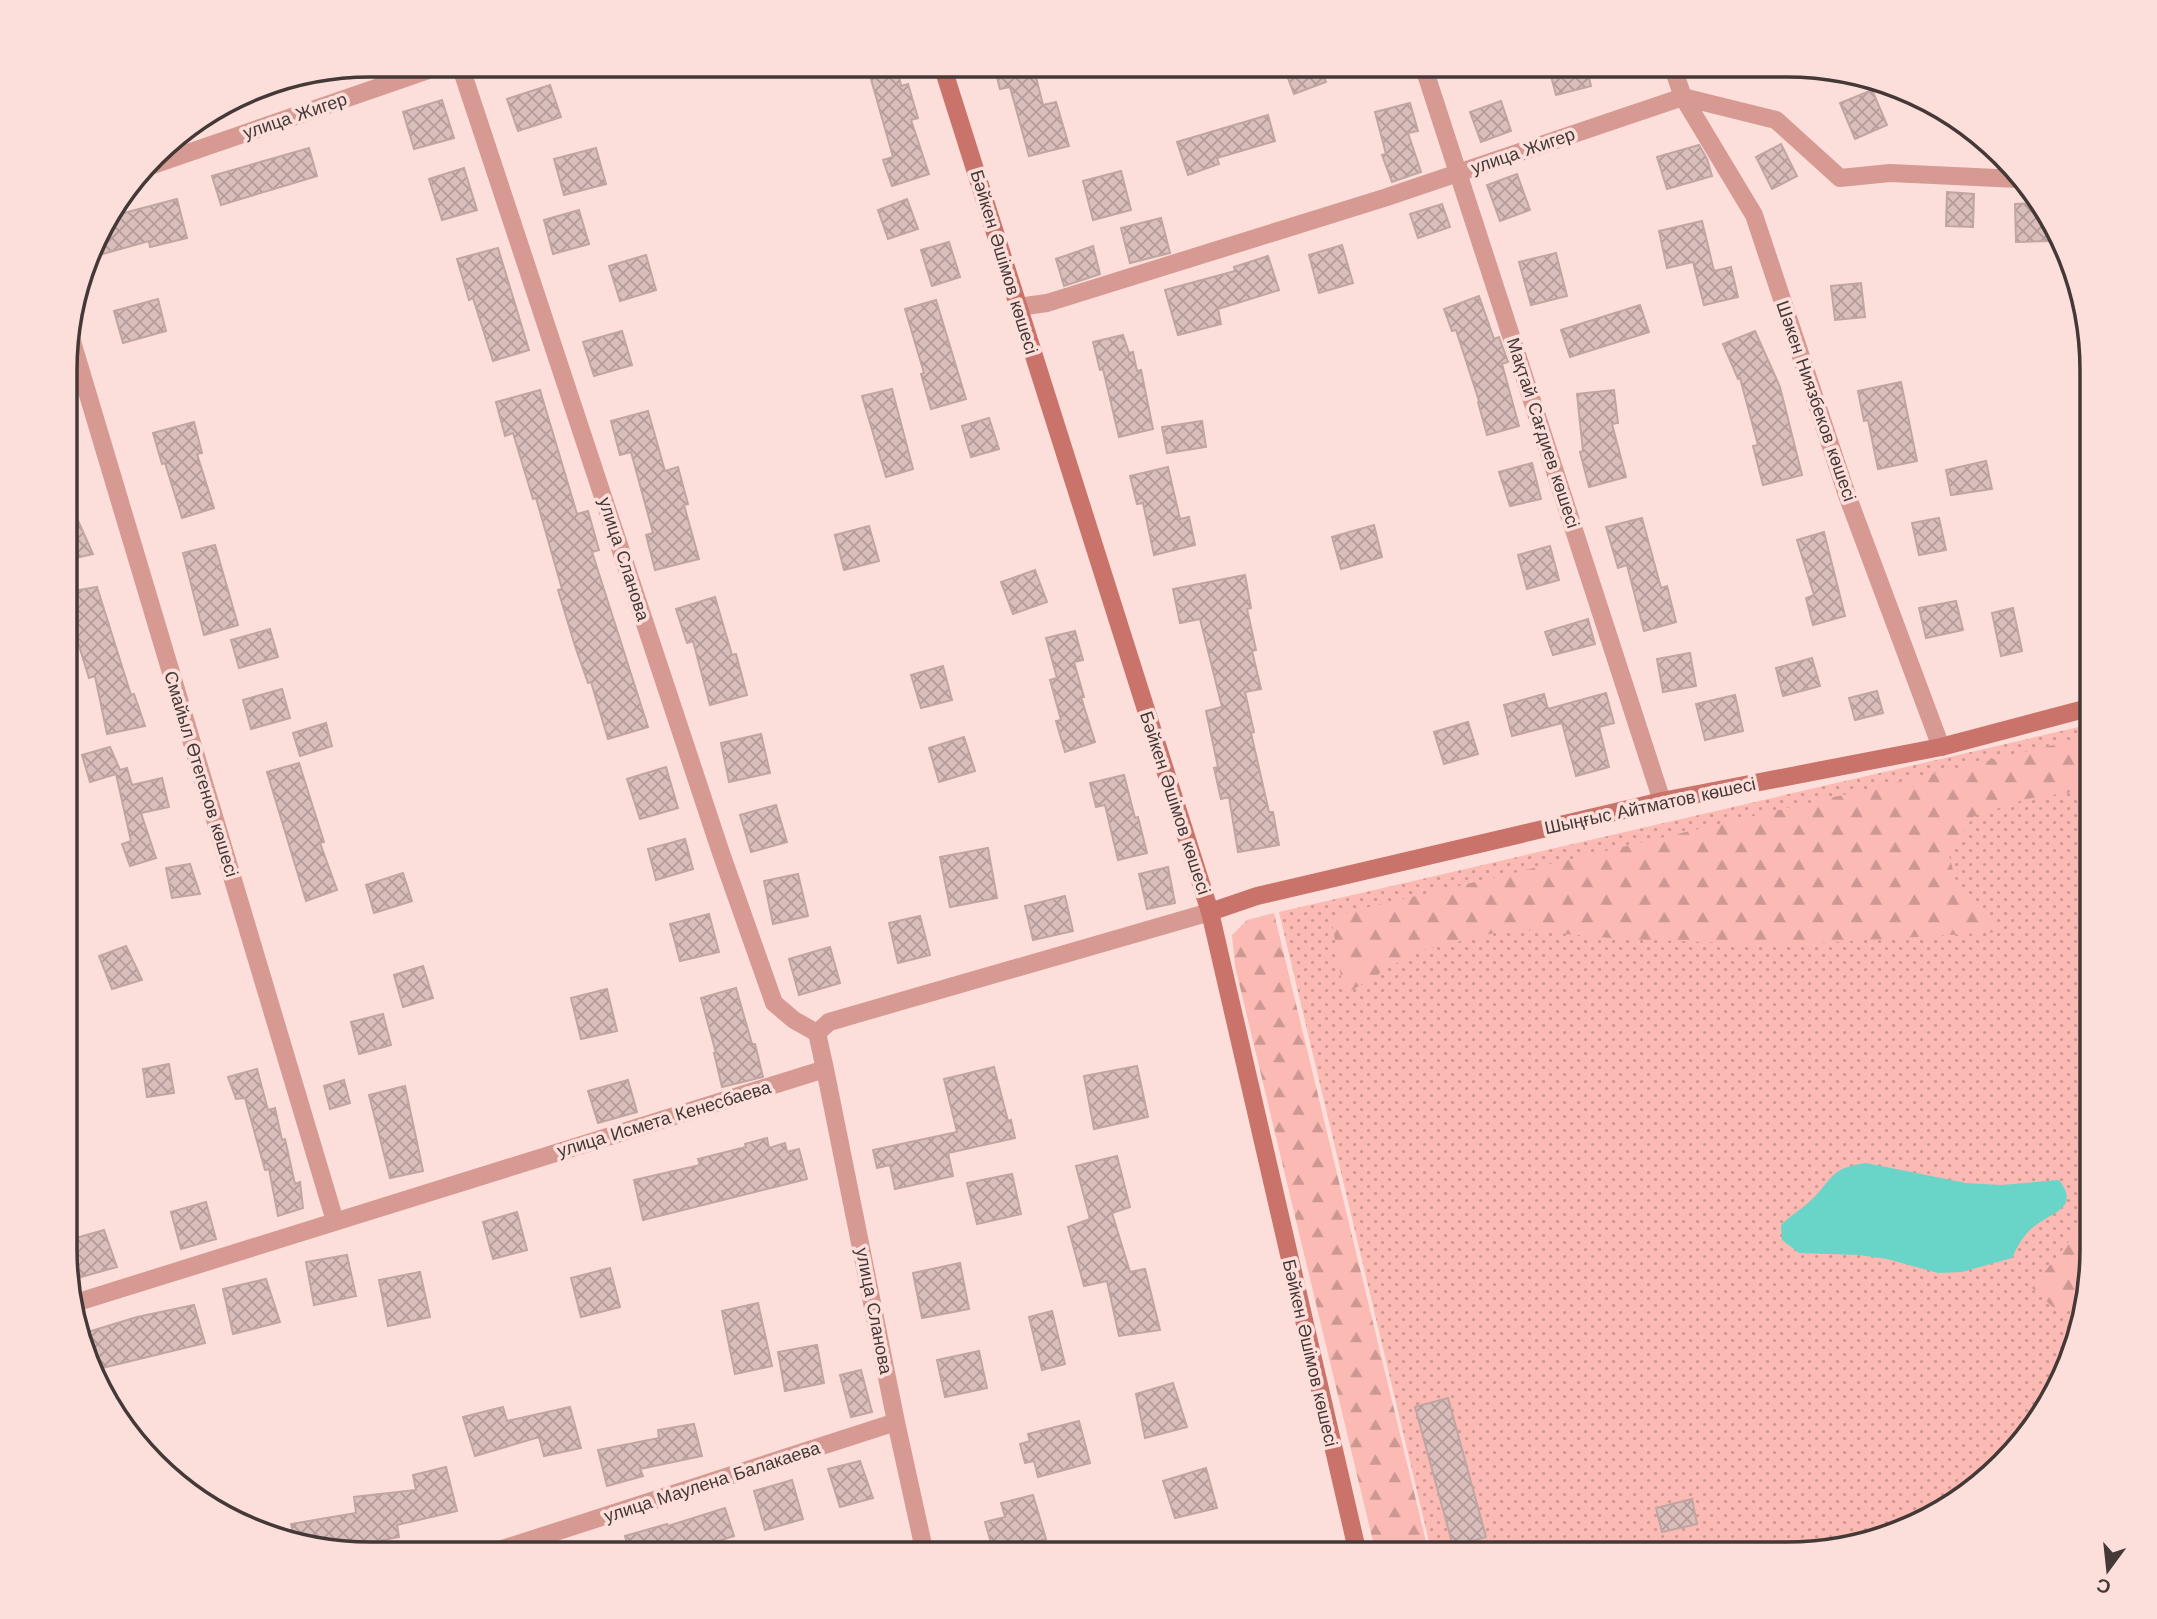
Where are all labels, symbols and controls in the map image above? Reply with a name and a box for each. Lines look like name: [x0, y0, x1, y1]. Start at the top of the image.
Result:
street label: улица Жигер: [240, 88, 350, 143]
street label: улица Жигер: [1468, 123, 1578, 178]
street label: Бәйкен Әшімов көшесі: [966, 167, 1043, 356]
street label: Шәкен Ниязбеков көшесі: [1772, 298, 1861, 504]
street label: Мақтай Сағдиев көшесі: [1503, 335, 1584, 531]
street label: улица Сланова: [595, 495, 655, 624]
street label: Смайыл Өтегенов көшесі: [160, 668, 243, 879]
street label: Бәйкен Әшімов көшесі: [1136, 709, 1215, 897]
street label: Шыңғыс Айтматов көшесі: [1542, 773, 1757, 838]
street label: улица Исмета Кенесбаева: [554, 1076, 774, 1161]
street label: улица Сланова: [852, 1246, 897, 1377]
street label: Бәйкен Әшімов көшесі: [1279, 1257, 1342, 1449]
street label: улица Маулена Балакаева: [601, 1436, 823, 1526]
north arrow: [2073, 1535, 2143, 1605]
text: С: [2094, 1573, 2113, 1599]

